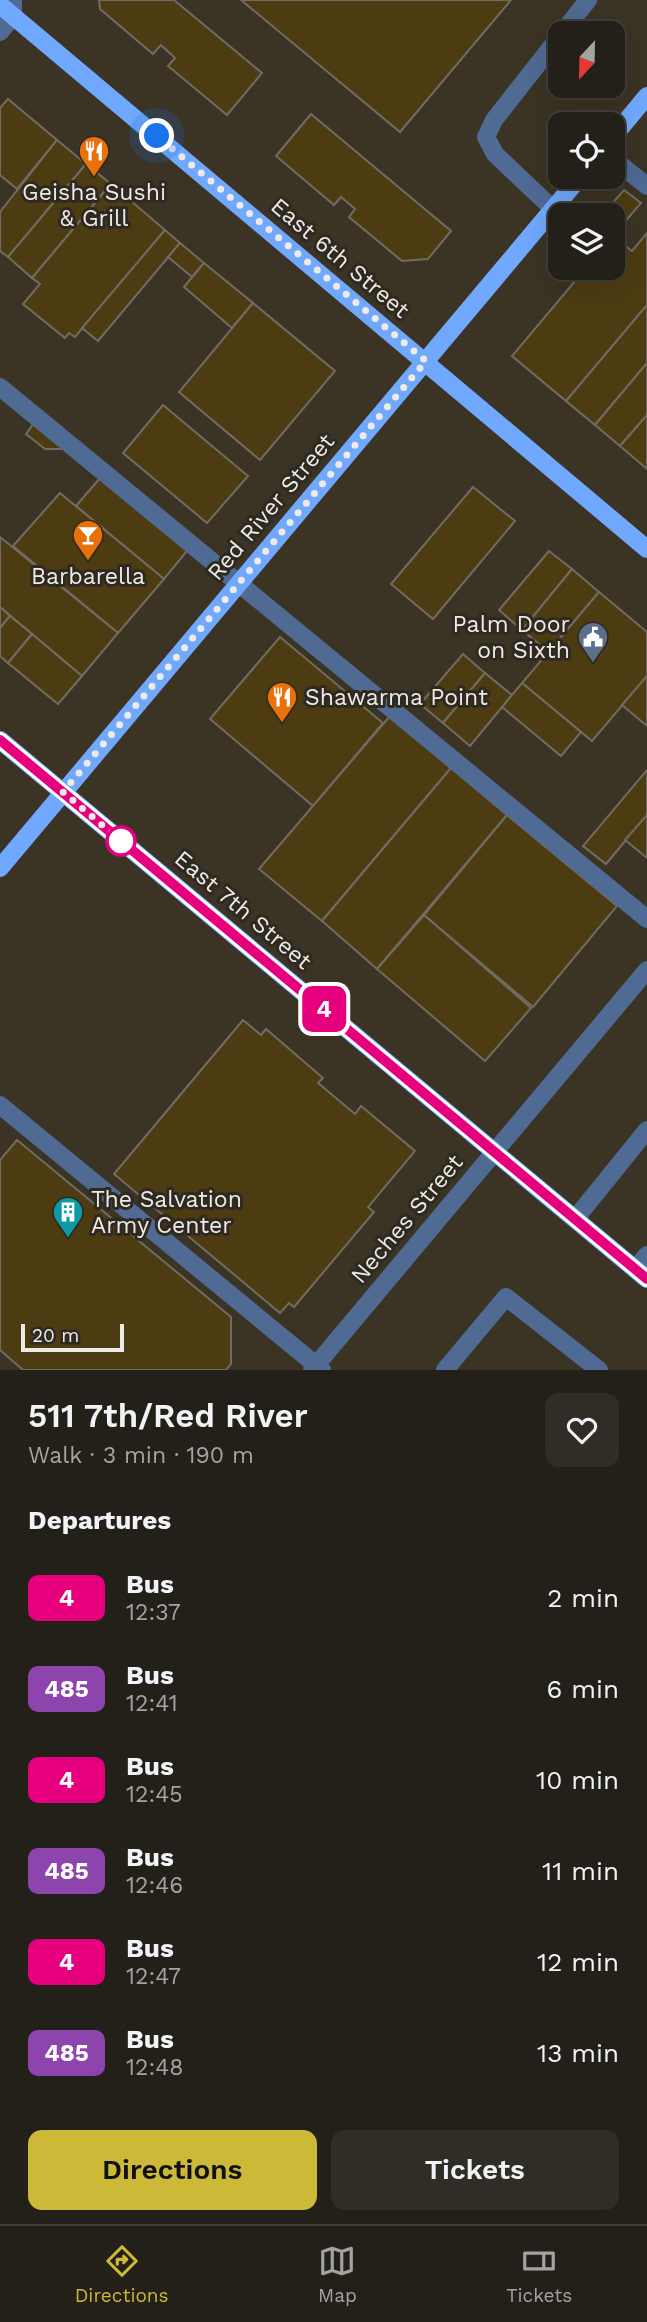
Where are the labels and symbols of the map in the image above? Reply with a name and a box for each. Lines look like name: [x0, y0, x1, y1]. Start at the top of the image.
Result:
north arrow: [548, 21, 625, 98]
your location: [139, 118, 174, 153]
restaurant icon: Geisha Sushi & Grill: [77, 134, 111, 178]
place label: Geisha Sushi & Grill: [22, 179, 166, 232]
street label: East 6th Street: [265, 192, 415, 324]
street label: Red River Street: [202, 428, 340, 586]
bar icon: Barbarella: [71, 518, 105, 562]
place label: Barbarella: [31, 563, 145, 590]
place label: Palm Door on Sixth: [453, 611, 570, 664]
public building icon: Palm Door on Sixth: [576, 620, 610, 664]
restaurant icon: Shawarma Point: [265, 680, 299, 724]
place label: Shawarma Point: [305, 684, 488, 711]
unlabelled marker: [106, 826, 136, 856]
street label: East 7th Street: [169, 845, 317, 975]
line badge: 4: [301, 986, 347, 1032]
street label: Neches Street: [345, 1149, 469, 1289]
place label: The Salvation Army Center: [91, 1186, 242, 1239]
building icon: The Salvation Army Center: [51, 1195, 85, 1239]
scale bar: [21, 1321, 124, 1353]

